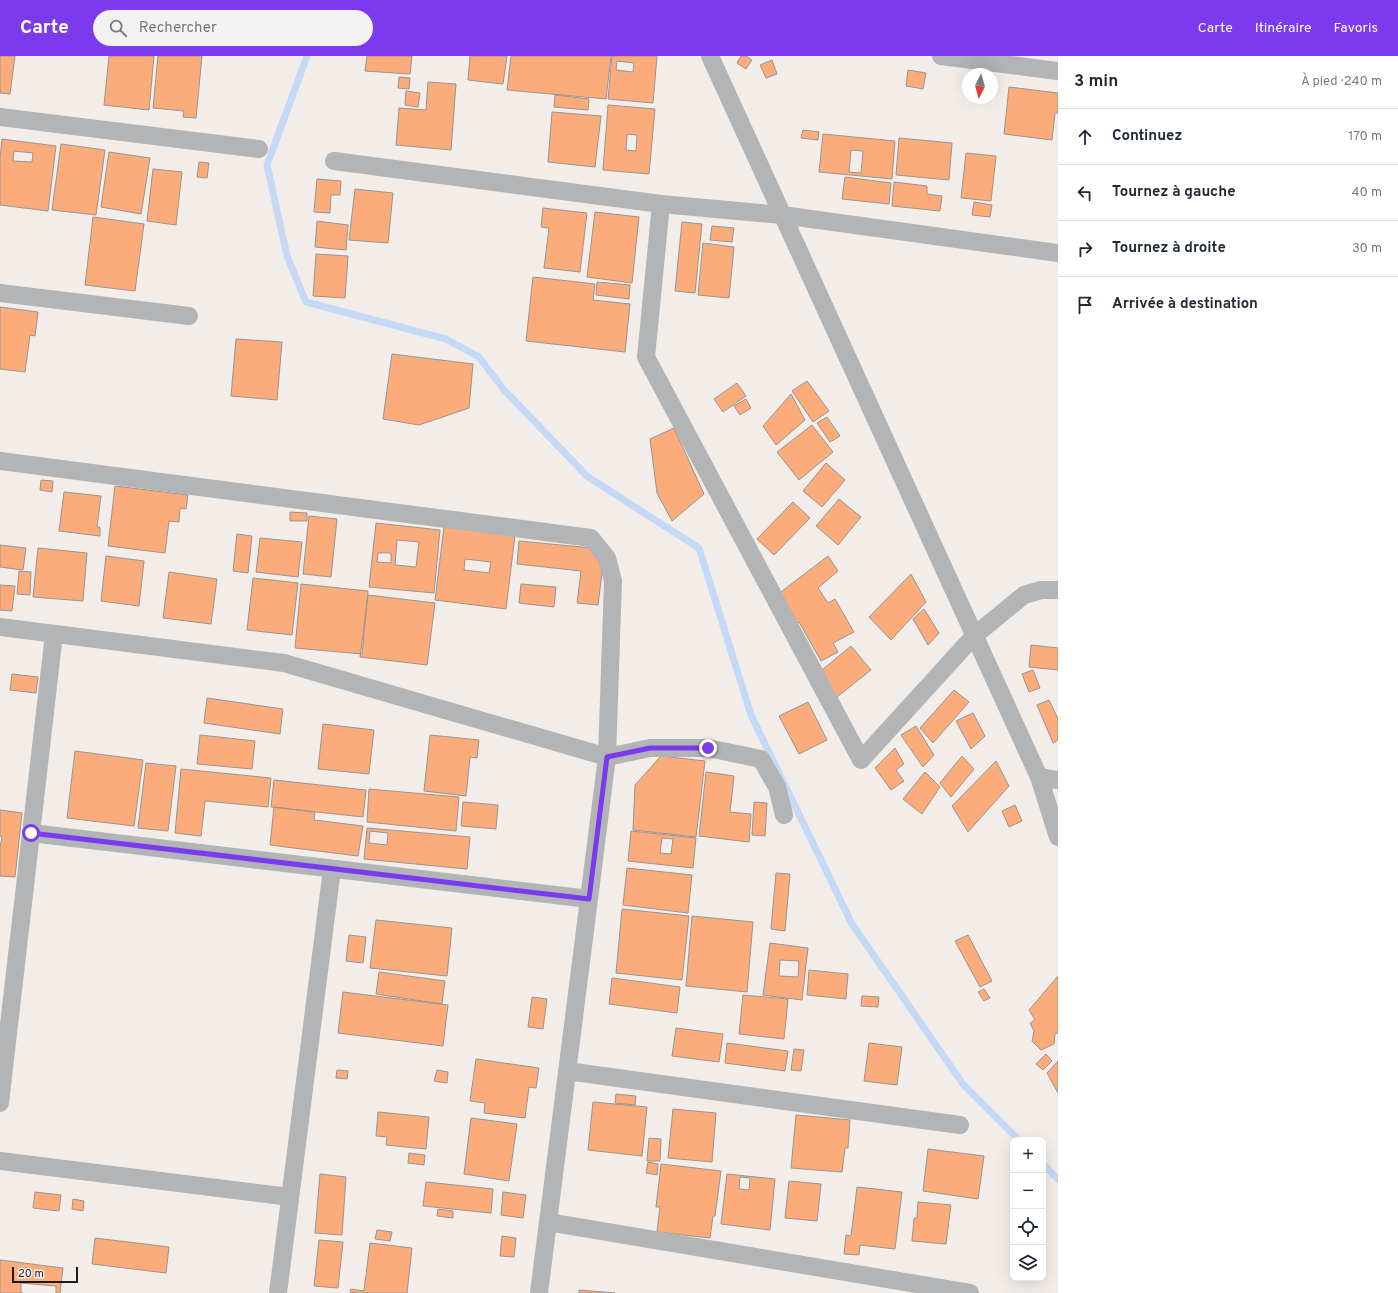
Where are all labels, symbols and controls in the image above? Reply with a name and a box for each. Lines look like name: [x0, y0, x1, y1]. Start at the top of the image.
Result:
search box: [93, 10, 373, 46]
text: Carte: [20, 16, 69, 40]
icon: search: [107, 17, 129, 39]
text: Rechercher: [139, 19, 217, 38]
text: Carte: [1198, 20, 1233, 37]
text: Itinéraire: [1255, 20, 1312, 37]
text: Favoris: [1334, 20, 1378, 37]
north arrow: [962, 68, 998, 104]
text: 3 min: [1074, 71, 1118, 93]
text: À pied · 240 m: [1301, 74, 1382, 90]
icon: ahead: [1074, 126, 1096, 148]
text: Continuez: [1112, 127, 1182, 146]
text: 170 m: [1348, 129, 1382, 145]
icon: left: [1074, 182, 1096, 204]
text: Tournez à gauche: [1112, 183, 1236, 202]
text: 40 m: [1352, 185, 1382, 201]
icon: right: [1074, 238, 1096, 260]
text: Tournez à droite: [1112, 239, 1226, 258]
text: 30 m: [1352, 241, 1382, 257]
icon: arrive: [1074, 294, 1096, 316]
text: Arrivée à destination: [1112, 295, 1258, 314]
route end: [699, 739, 717, 757]
route start: [22, 824, 40, 842]
map controls: [1010, 1137, 1046, 1281]
button: +: [1010, 1137, 1046, 1173]
button: −: [1010, 1173, 1046, 1209]
button: locate: [1010, 1209, 1046, 1245]
button: layers: [1010, 1245, 1046, 1281]
scale bar: [12, 1265, 78, 1284]
text: 20 m: [18, 1267, 44, 1281]

